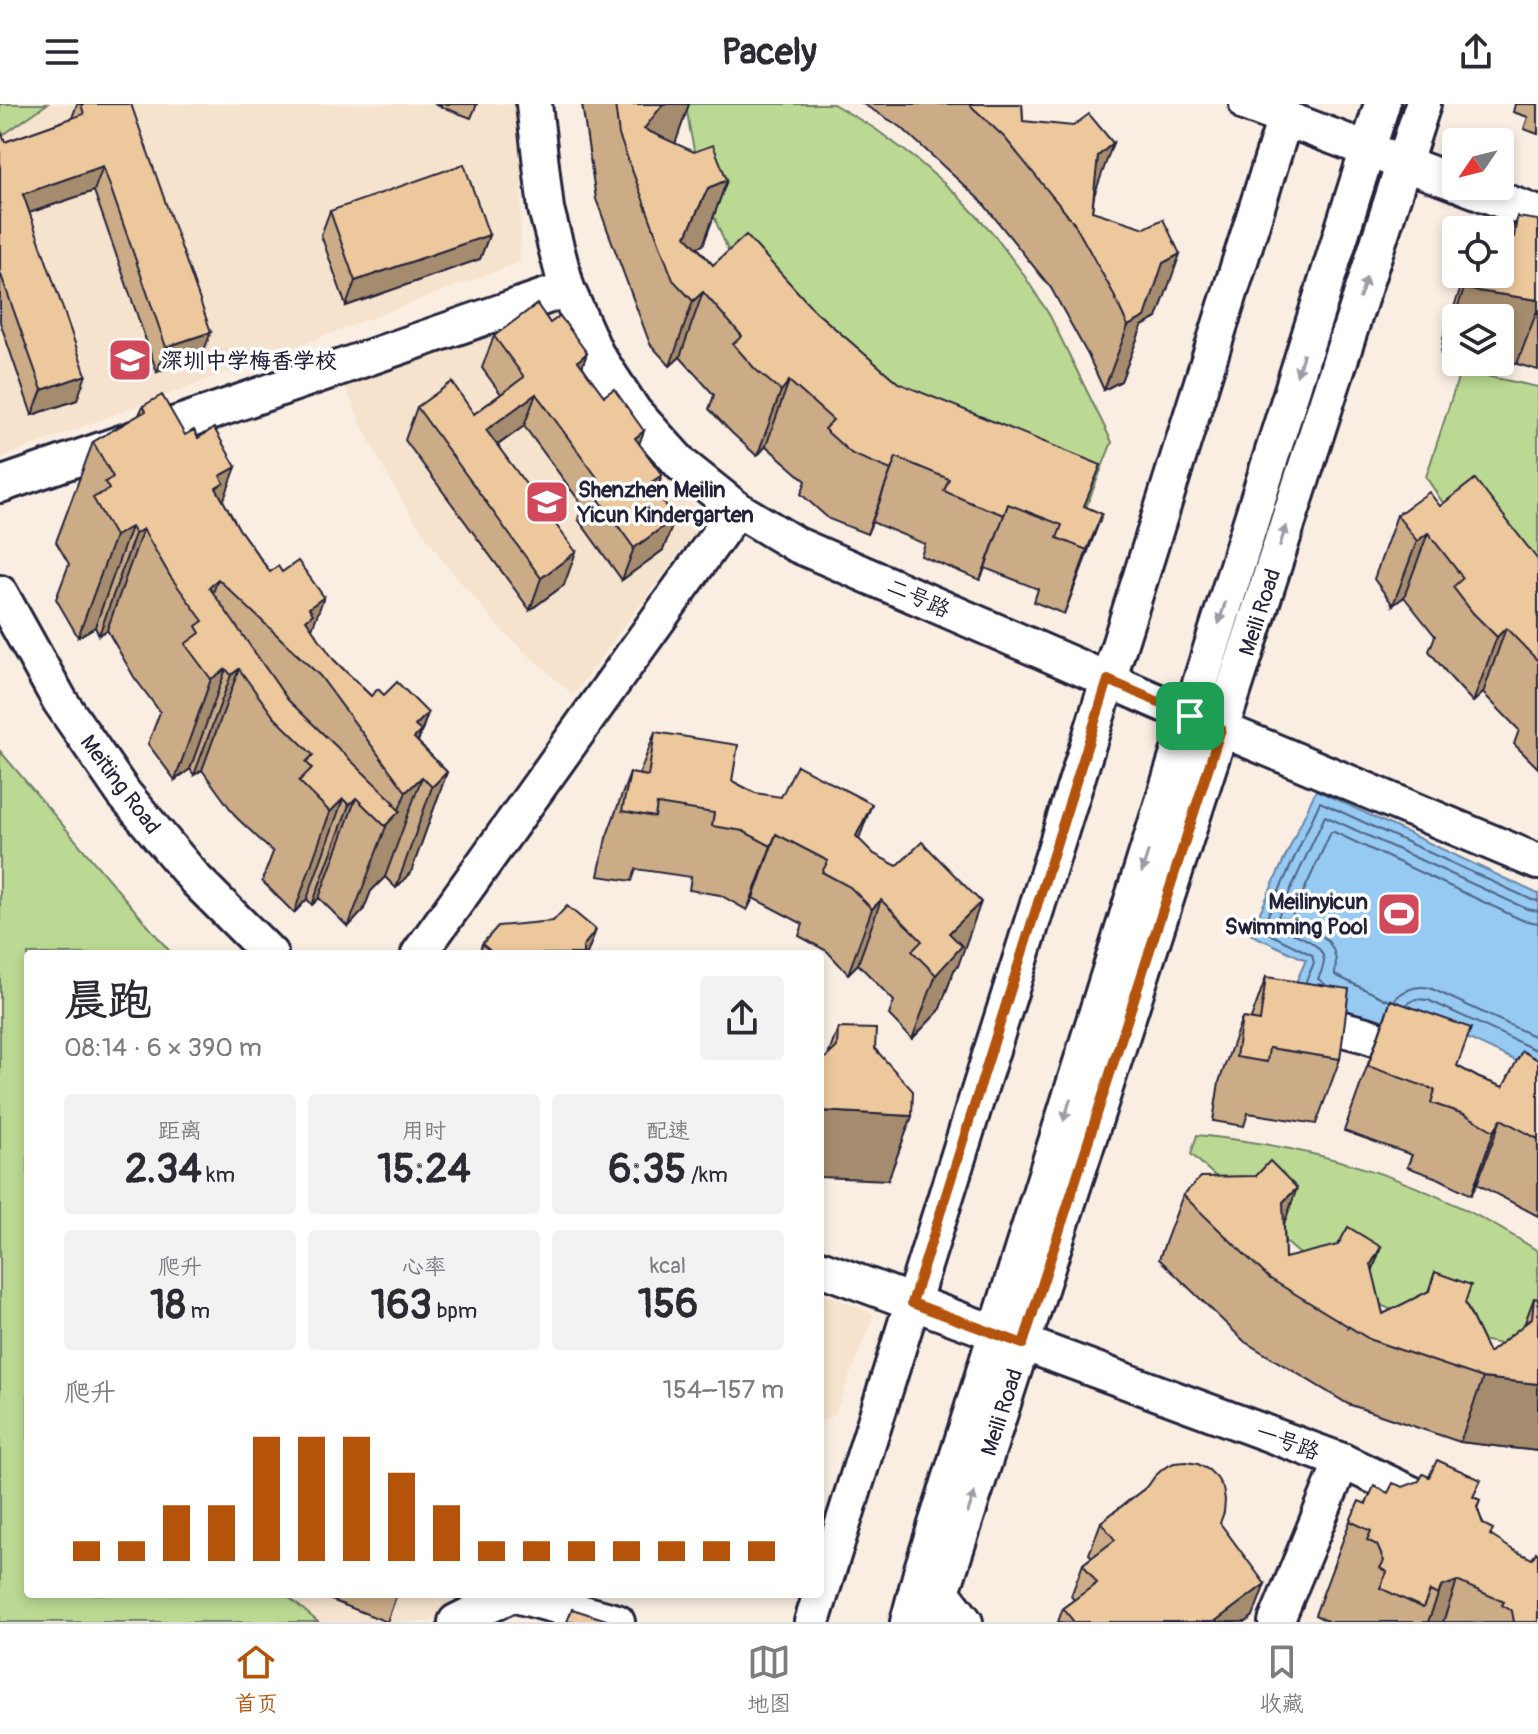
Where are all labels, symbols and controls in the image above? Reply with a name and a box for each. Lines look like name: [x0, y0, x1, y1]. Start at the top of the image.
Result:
icon: menu: [40, 30, 84, 74]
text: Pacely: [721, 30, 817, 75]
icon: share: [1454, 30, 1498, 74]
north arrow: [1442, 128, 1514, 200]
map controls: [1442, 128, 1514, 376]
button: locate: [1442, 216, 1514, 288]
one-way arrow: [1357, 276, 1370, 300]
button: layers: [1442, 304, 1514, 376]
school or university icon: 深圳中学梅香学校: [106, 336, 154, 384]
place label: 深圳中学梅香学校: [161, 347, 337, 375]
one-way arrow: [1293, 354, 1306, 378]
place label: Shenzhen Meilin Yicun Kindergarten: [577, 476, 754, 529]
school or university icon: Shenzhen Meilin Yicun Kindergarten: [523, 478, 571, 526]
one-way arrow: [1278, 524, 1290, 548]
street label: Meili Road: [1233, 565, 1287, 659]
street label: 二号路: [883, 572, 954, 624]
one-way arrow: [1216, 602, 1228, 626]
pin: [1156, 682, 1224, 750]
icon: arrive: [1168, 694, 1212, 738]
street label: Meiting Road: [74, 729, 167, 840]
one-way arrow: [1138, 850, 1150, 874]
place label: Meilinyicun Swimming Pool: [1225, 888, 1368, 941]
sports icon: Meilinyicun Swimming Pool: [1375, 890, 1423, 938]
text: 晨跑: [64, 974, 152, 1029]
button: share: [700, 976, 784, 1060]
text: 08:14 · 6 × 390 m: [64, 1032, 262, 1064]
one-way arrow: [1060, 1098, 1072, 1122]
text: 距离: [158, 1117, 202, 1145]
text: 用时: [402, 1117, 446, 1145]
text: 配速: [646, 1117, 690, 1145]
text: 2.34: [125, 1145, 202, 1194]
text: 15:24: [377, 1145, 471, 1194]
text: 6:35: [608, 1145, 686, 1194]
text: km: [202, 1161, 235, 1189]
text: /km: [686, 1161, 728, 1189]
text: kcal: [650, 1252, 686, 1280]
text: 爬升: [158, 1253, 202, 1281]
text: 心率: [402, 1253, 446, 1281]
text: 156: [638, 1280, 698, 1329]
text: 18: [150, 1281, 186, 1330]
text: 163: [371, 1281, 432, 1330]
text: m: [186, 1297, 210, 1325]
text: bpm: [432, 1297, 477, 1325]
street label: Meili Road: [975, 1365, 1029, 1459]
text: 154–157 m: [663, 1374, 784, 1406]
text: 爬升: [64, 1377, 116, 1409]
street label: 一号路: [1252, 1417, 1323, 1466]
one-way arrow: [966, 1490, 978, 1514]
tab: 首页: [234, 1640, 278, 1718]
tab: 地图: [747, 1640, 791, 1718]
tab: 收藏: [1260, 1640, 1304, 1718]

